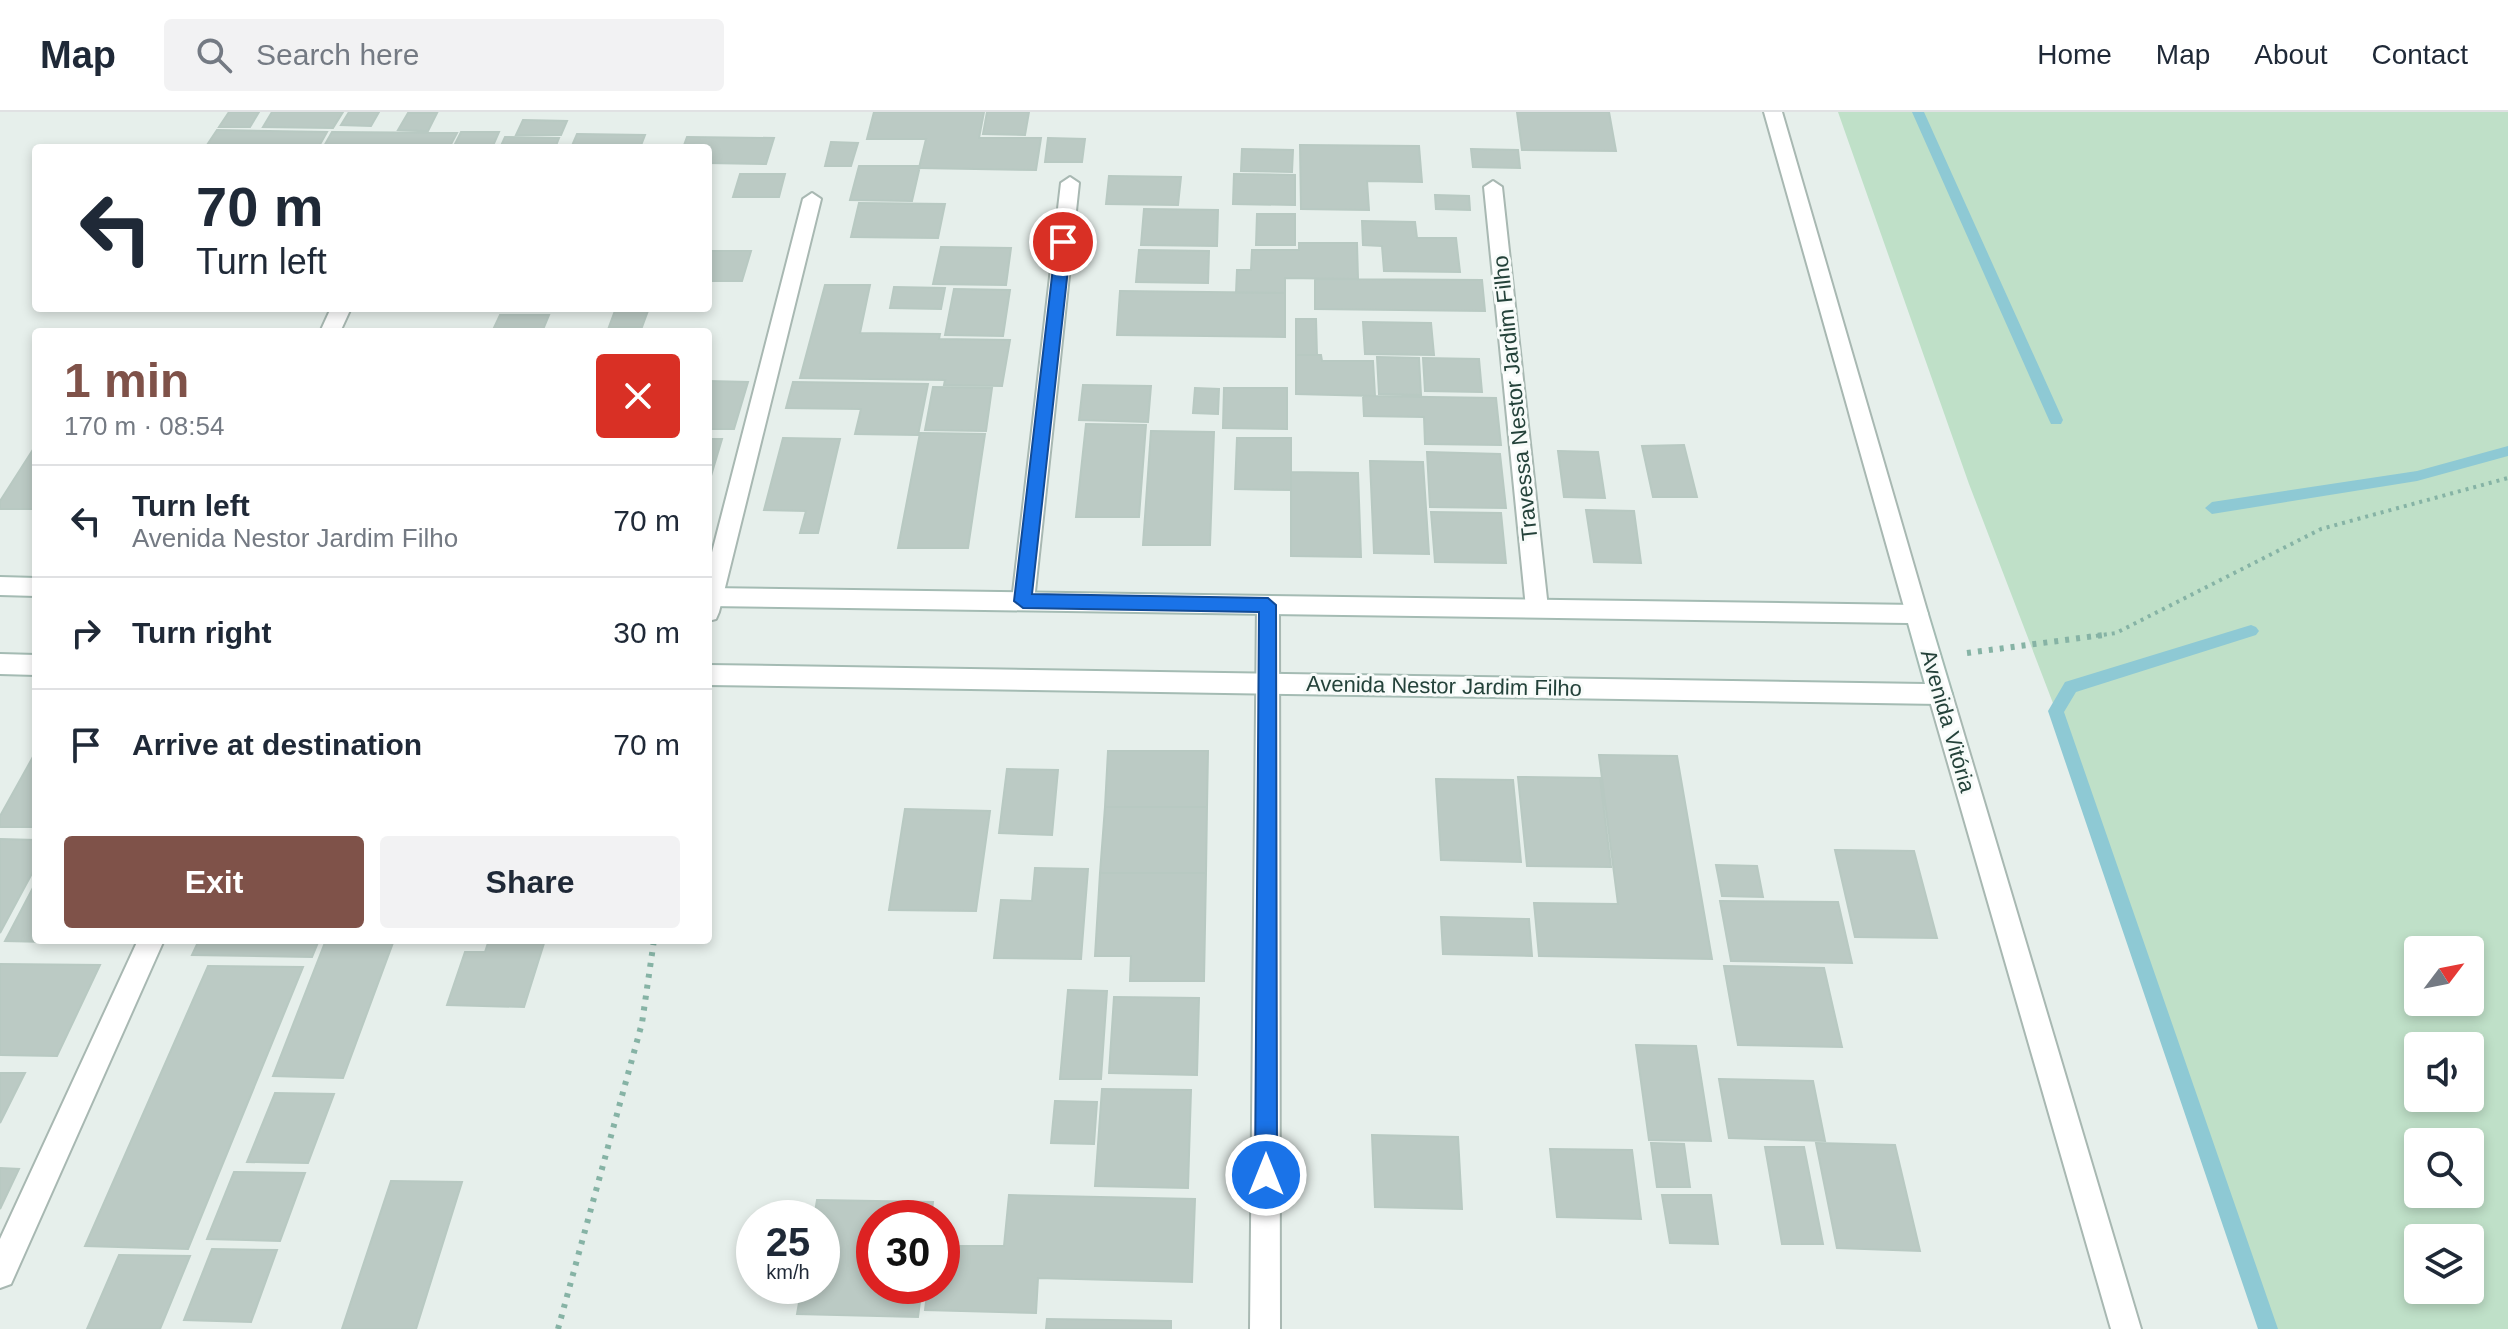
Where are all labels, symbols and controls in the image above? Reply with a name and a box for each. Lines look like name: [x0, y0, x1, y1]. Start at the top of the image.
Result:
search box: [164, 19, 724, 91]
icon: search: [192, 33, 236, 77]
text: Map: [40, 34, 116, 76]
text: Search here: [256, 38, 419, 71]
text: Home: [2037, 39, 2112, 70]
text: Map: [2156, 39, 2210, 70]
text: About: [2254, 39, 2328, 70]
text: Contact: [2372, 39, 2468, 70]
text: 70 m: [196, 175, 324, 238]
icon: left: [64, 176, 168, 280]
pin: [1029, 208, 1097, 276]
icon: arrive: [1041, 220, 1085, 264]
text: Turn left: [196, 241, 327, 282]
street label: Travessa Nestor Jardim Filho: [1488, 254, 1542, 542]
text: 1 min: [64, 354, 189, 407]
button: close: [596, 354, 680, 438]
text: 170 m · 08:54: [64, 411, 224, 441]
text: Turn left: [132, 489, 250, 522]
icon: left: [64, 499, 108, 543]
text: 70 m: [613, 504, 680, 537]
text: Avenida Nestor Jardim Filho: [132, 523, 458, 553]
icon: right: [64, 611, 108, 655]
text: Turn right: [132, 616, 271, 649]
text: 30 m: [613, 616, 680, 649]
street label: Avenida Vitória: [1916, 647, 1981, 796]
street label: Avenida Nestor Jardim Filho: [1306, 671, 1582, 701]
icon: arrive: [64, 723, 108, 767]
text: Arrive at destination: [132, 728, 422, 761]
text: 70 m: [613, 728, 680, 761]
button: Exit: [64, 836, 364, 928]
button: Share: [380, 836, 680, 928]
north arrow: [2404, 936, 2484, 1016]
map controls: [2404, 936, 2484, 1304]
button: sound: [2404, 1032, 2484, 1112]
button: search: [2404, 1128, 2484, 1208]
position arrow: [1224, 1133, 1308, 1217]
speed limit sign: 30: [856, 1200, 960, 1304]
text: 25: [766, 1220, 810, 1264]
button: layers: [2404, 1224, 2484, 1304]
text: km/h: [766, 1261, 810, 1283]

